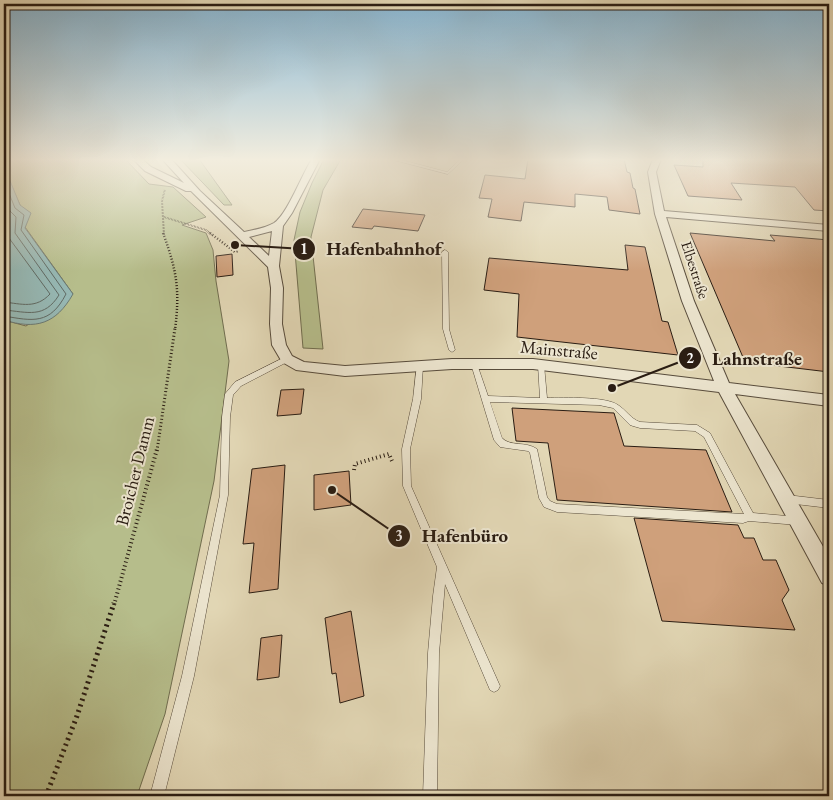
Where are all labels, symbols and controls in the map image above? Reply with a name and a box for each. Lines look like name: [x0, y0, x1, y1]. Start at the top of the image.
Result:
callout: Hafenbahnhof: [292, 232, 452, 266]
text: Hafenbahnhof: [326, 236, 444, 261]
text: 1: [300, 239, 308, 258]
street label: Elbestraße: [677, 239, 714, 301]
street label: Mainstraße: [519, 335, 599, 364]
callout: Lahnstraße: [677, 341, 812, 375]
text: Lahnstraße: [712, 346, 802, 371]
text: 2: [686, 348, 694, 367]
street label: Broicher Damm: [110, 414, 159, 528]
callout: Hafenbüro: [386, 519, 518, 553]
text: Hafenbüro: [422, 523, 509, 548]
text: 3: [395, 526, 403, 545]

